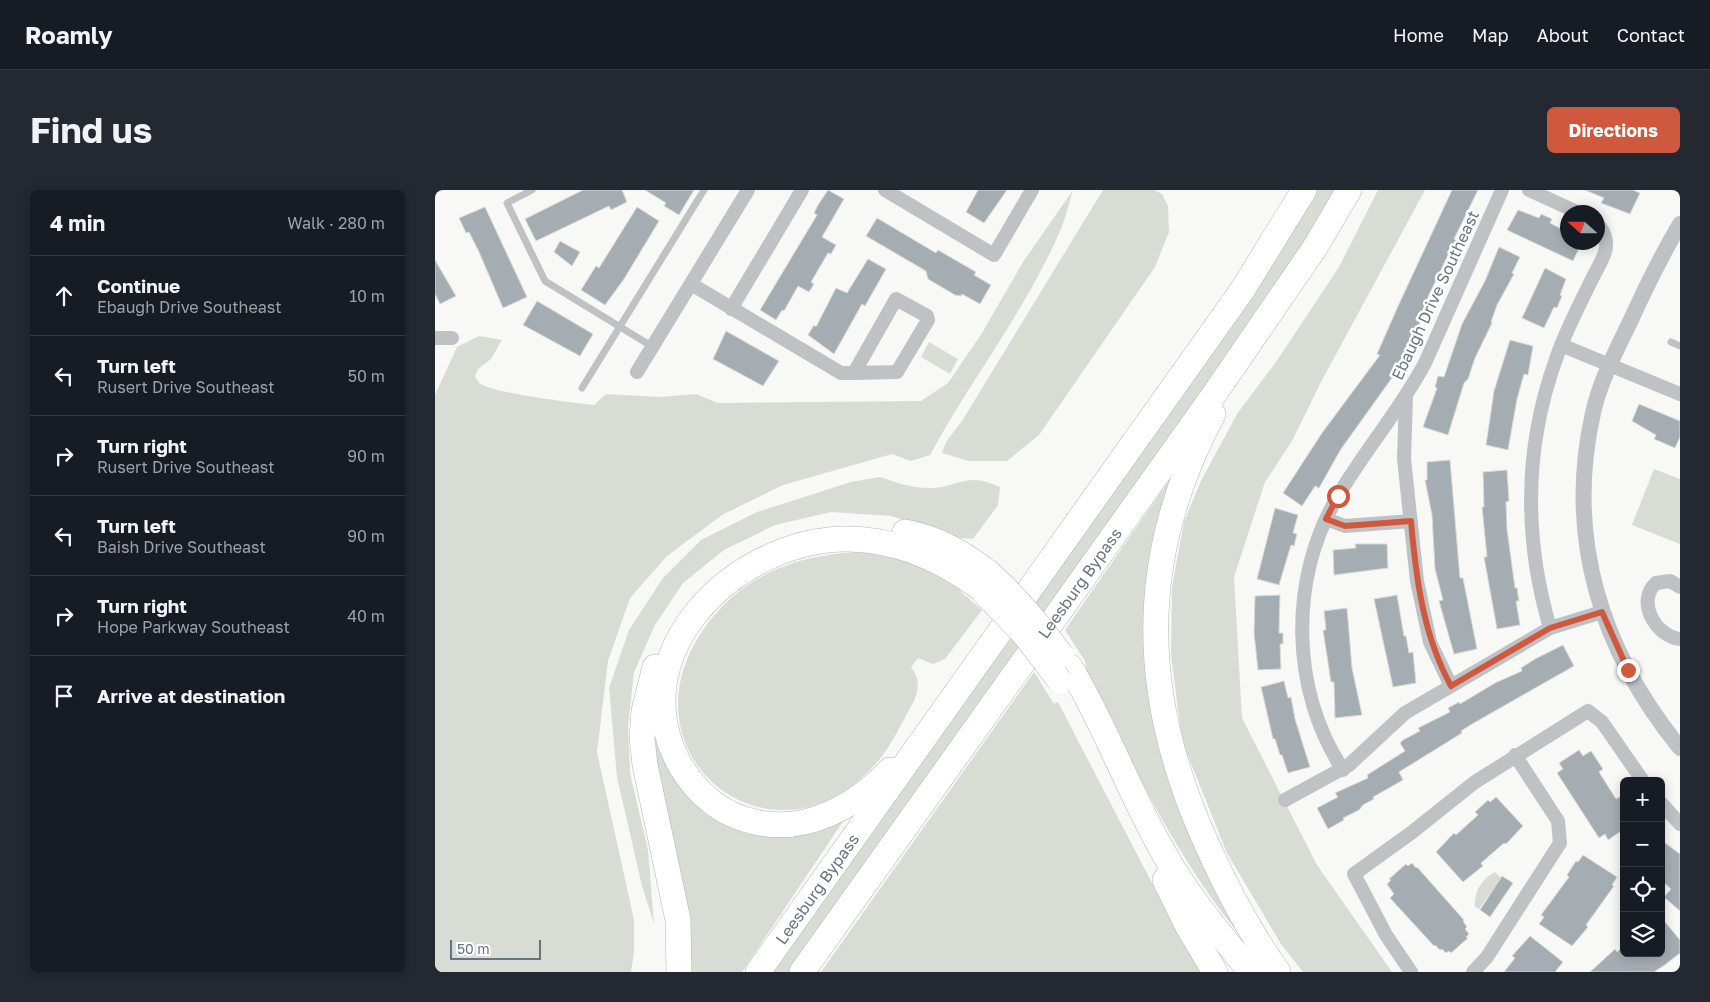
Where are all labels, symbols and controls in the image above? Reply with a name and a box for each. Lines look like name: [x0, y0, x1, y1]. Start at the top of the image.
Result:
text: Roamly: [25, 20, 113, 49]
text: Home: [1393, 24, 1444, 46]
text: Map: [1472, 24, 1509, 46]
text: About: [1537, 24, 1589, 46]
text: Contact: [1617, 24, 1685, 46]
button: Directions: [1547, 107, 1680, 153]
text: Find us: [30, 109, 152, 151]
north arrow: [1560, 205, 1605, 250]
street label: Ebaugh Drive Southeast: [1387, 207, 1483, 383]
text: 4 min: [50, 210, 105, 236]
text: Walk · 280 m: [287, 213, 385, 233]
text: Continue: [97, 274, 180, 297]
icon: ahead: [50, 282, 78, 310]
text: 10 m: [349, 286, 385, 306]
text: Ebaugh Drive Southeast: [97, 297, 282, 317]
text: Turn left: [97, 354, 176, 377]
icon: left: [50, 362, 78, 390]
text: 50 m: [348, 366, 385, 386]
text: Rusert Drive Southeast: [97, 377, 275, 397]
text: Turn right: [97, 434, 187, 457]
icon: right: [50, 442, 78, 470]
text: 90 m: [347, 446, 385, 466]
text: Rusert Drive Southeast: [97, 457, 275, 477]
route start: [1327, 485, 1350, 508]
text: Turn left: [97, 514, 176, 537]
icon: left: [50, 522, 78, 550]
street label: Leesburg Bypass: [1034, 524, 1126, 642]
text: 90 m: [347, 526, 385, 546]
text: Baish Drive Southeast: [97, 537, 266, 557]
text: Turn right: [97, 594, 187, 617]
icon: right: [50, 602, 78, 630]
text: 40 m: [347, 606, 385, 626]
text: Hope Parkway Southeast: [97, 617, 290, 637]
route end: [1617, 659, 1640, 682]
icon: arrive: [50, 682, 78, 710]
text: Arrive at destination: [97, 684, 285, 707]
map controls: [1620, 777, 1665, 957]
button: +: [1620, 777, 1665, 822]
button: −: [1620, 822, 1665, 867]
street label: Leesburg Bypass: [771, 830, 863, 948]
button: locate: [1620, 867, 1665, 912]
button: layers: [1620, 912, 1665, 957]
scale bar: [450, 937, 541, 960]
text: 50 m: [457, 940, 490, 957]

